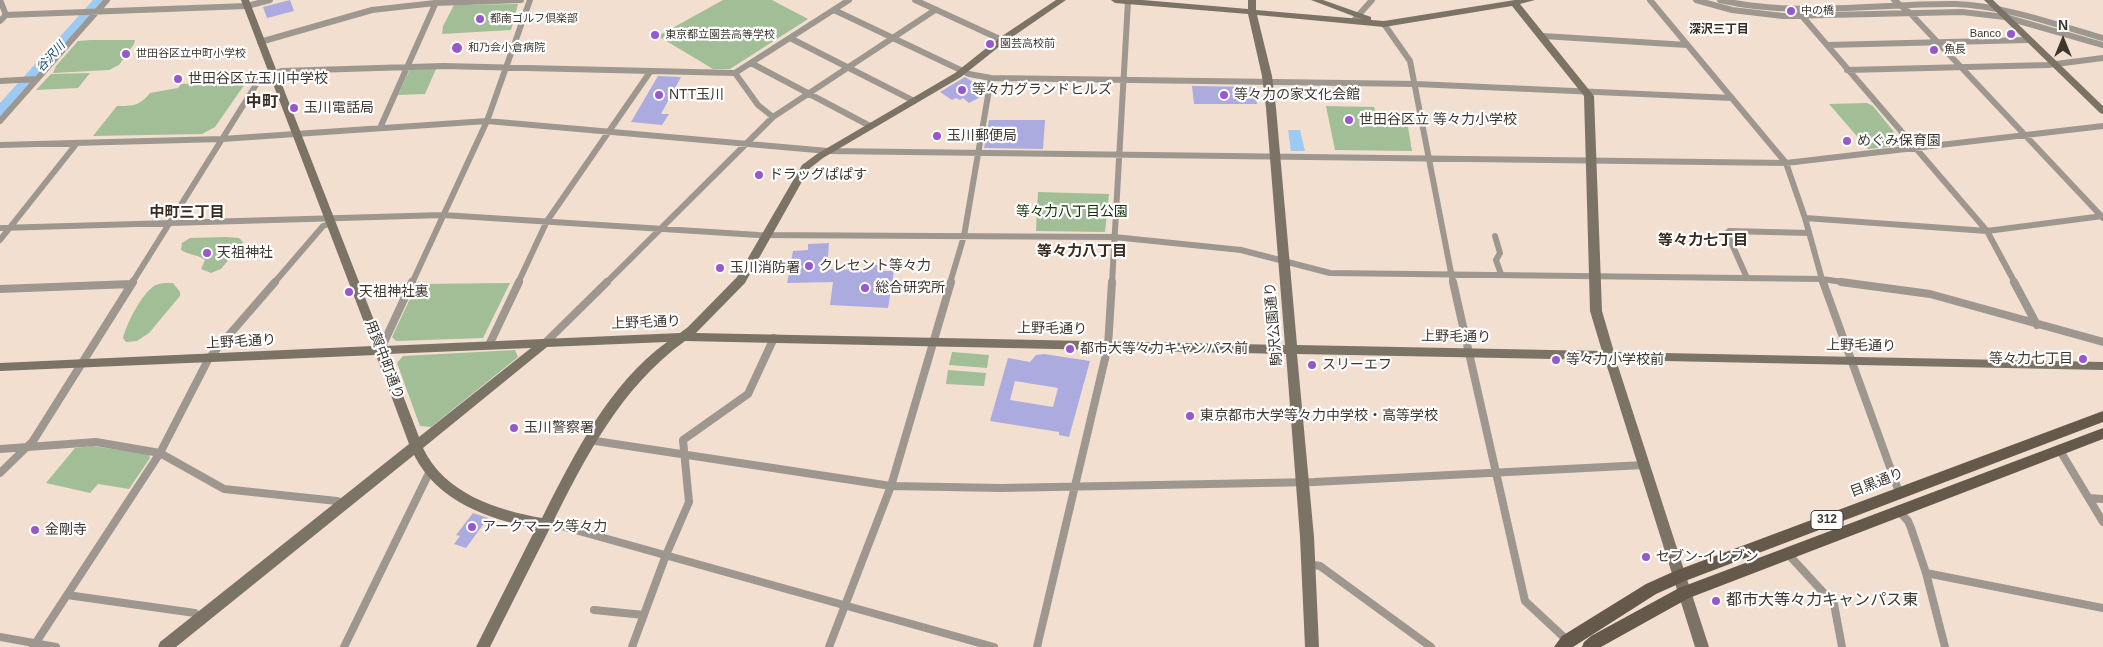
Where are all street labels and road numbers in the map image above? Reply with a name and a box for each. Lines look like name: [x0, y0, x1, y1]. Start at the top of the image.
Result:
street label: 駒沢公園通り: [1262, 281, 1286, 367]
street label: 上野毛通り: [611, 313, 681, 333]
street label: 用賀中町通り: [361, 318, 407, 402]
street label: 上野毛通り: [1017, 320, 1087, 338]
street label: 上野毛通り: [1421, 328, 1491, 346]
street label: 上野毛通り: [206, 332, 276, 352]
street label: 上野毛通り: [1826, 337, 1896, 355]
street label: 目黒通り: [1848, 465, 1906, 501]
road number: 312: [1811, 510, 1843, 530]

